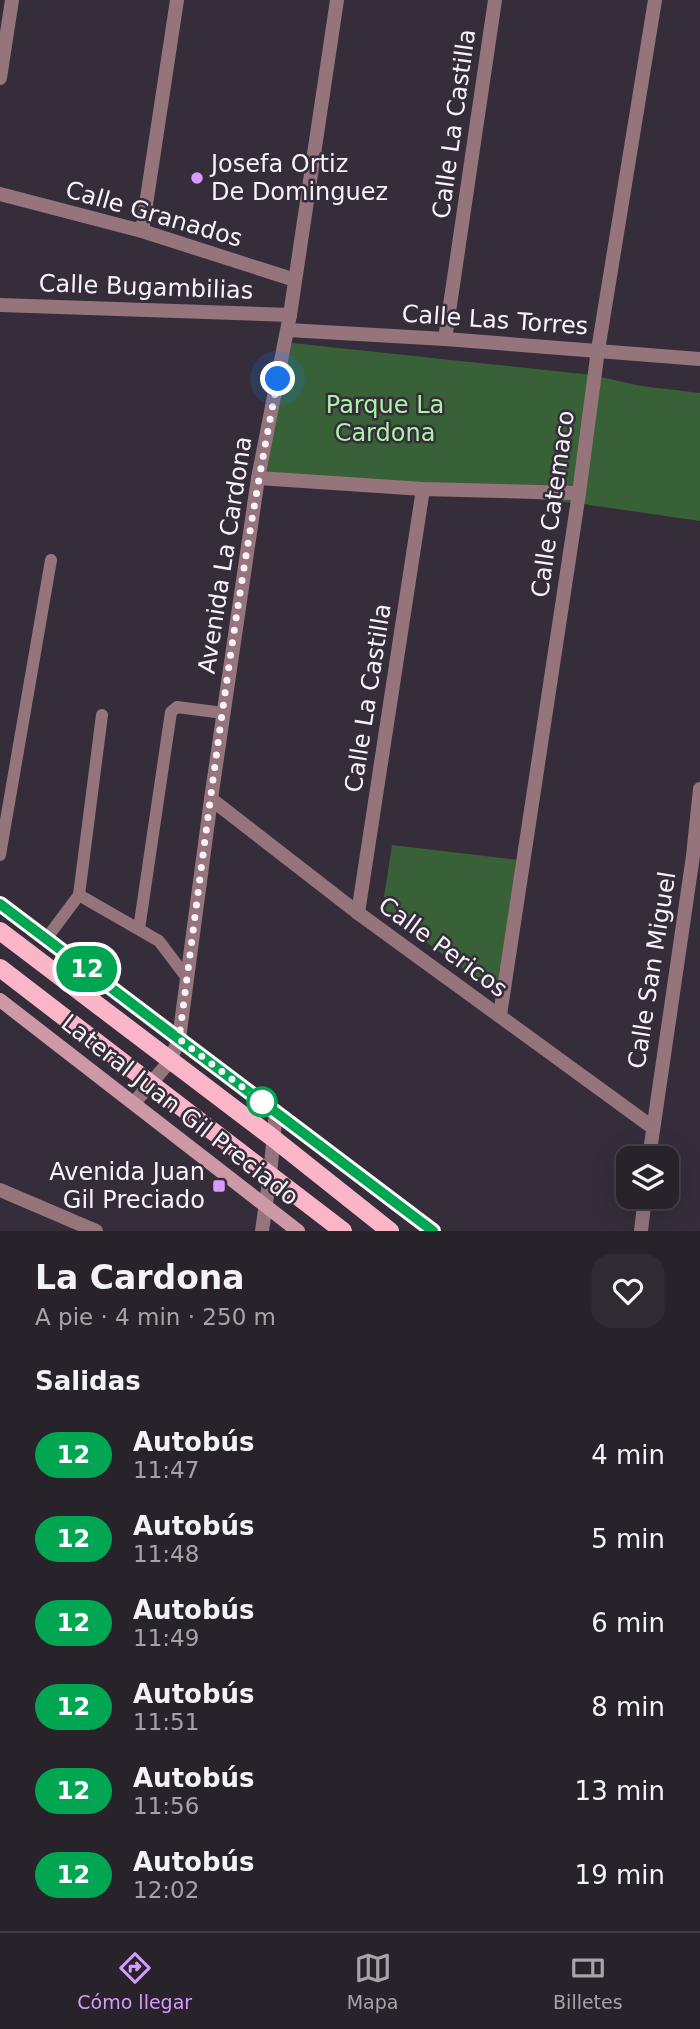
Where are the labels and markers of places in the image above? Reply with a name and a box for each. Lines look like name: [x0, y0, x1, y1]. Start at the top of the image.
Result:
place label: Josefa Ortiz De Dominguez: [209, 150, 388, 206]
marker: Josefa Ortiz De Dominguez: [189, 170, 205, 186]
unlabelled marker: [247, 1087, 277, 1117]
place label: Avenida Juan Gil Preciado: [49, 1158, 205, 1214]
marker: Avenida Juan Gil Preciado: [211, 1178, 227, 1194]

